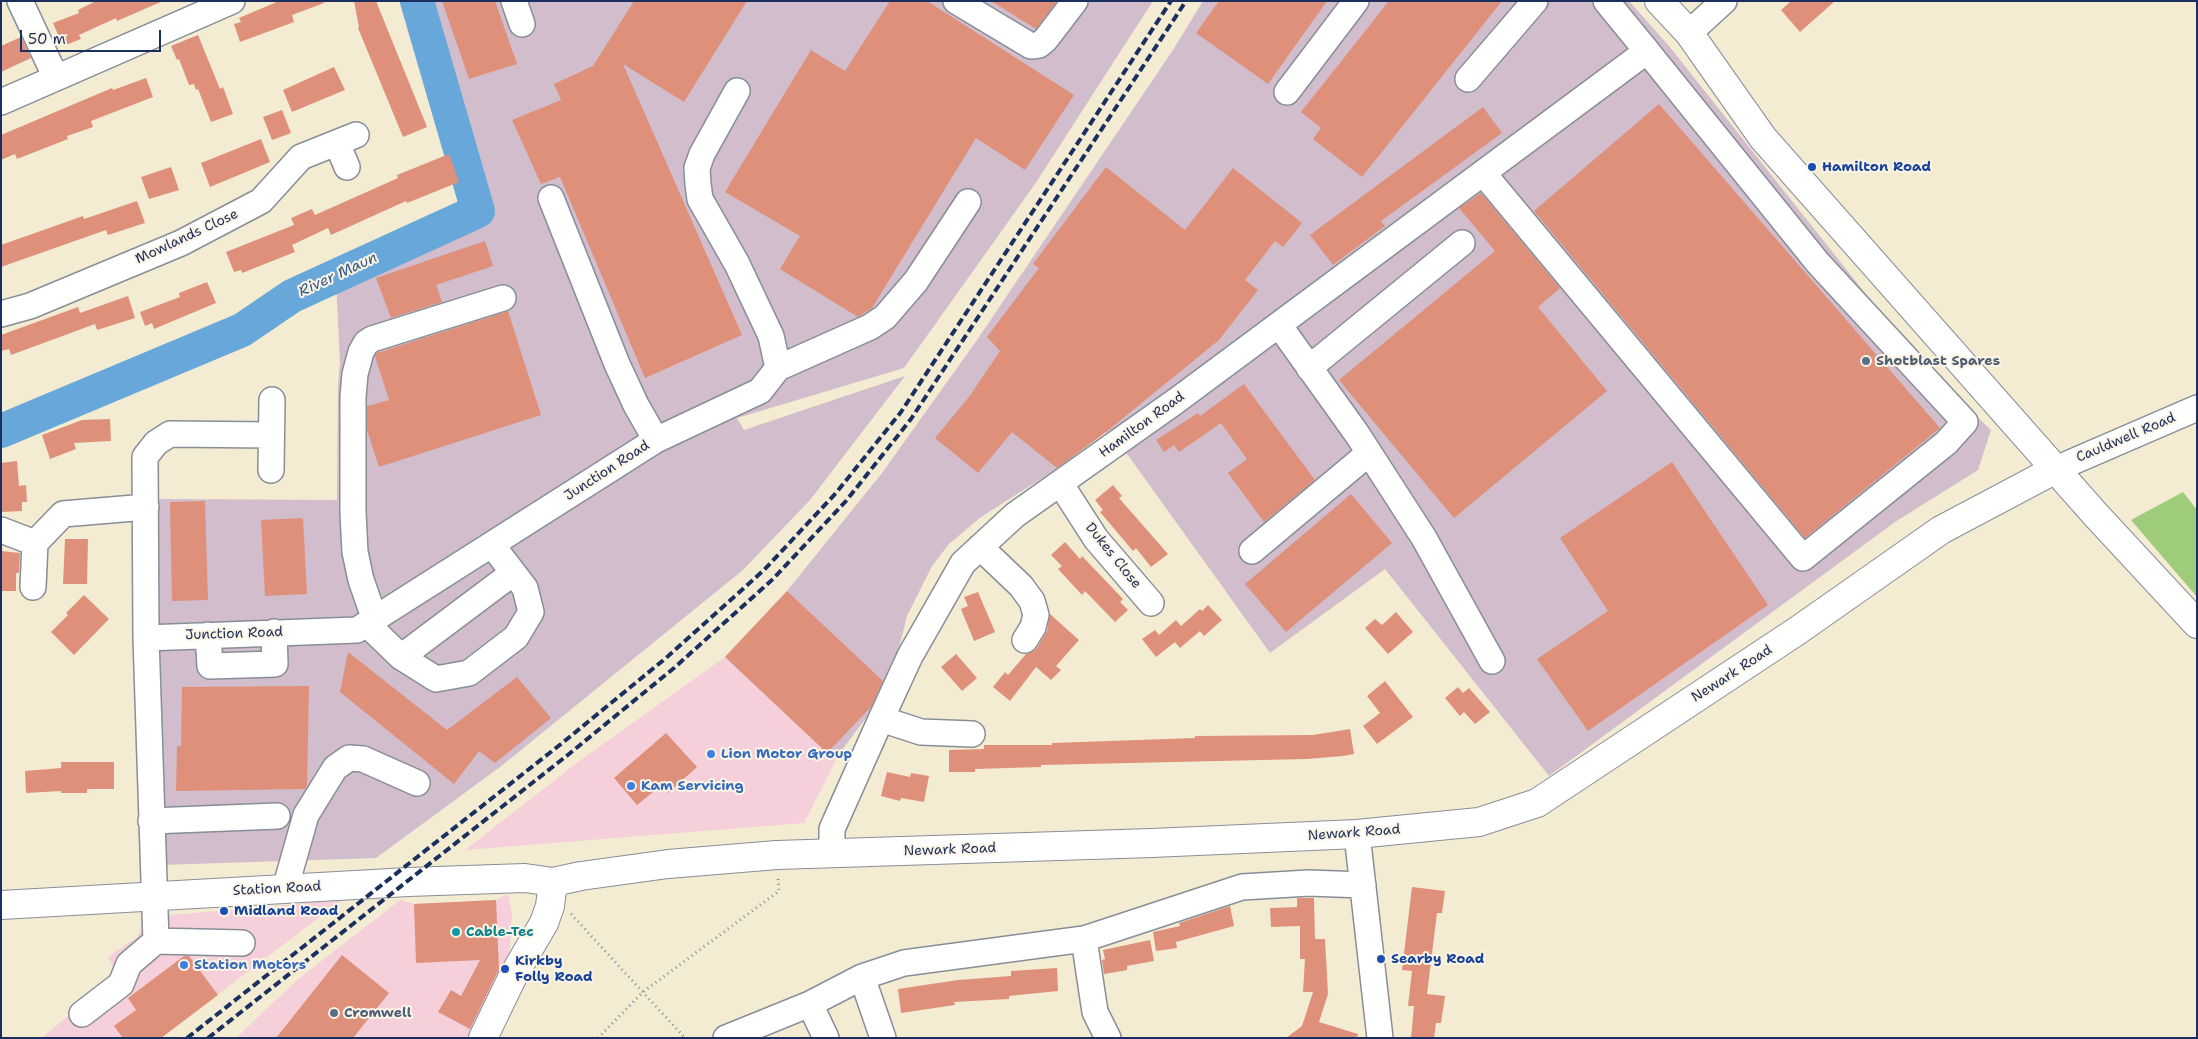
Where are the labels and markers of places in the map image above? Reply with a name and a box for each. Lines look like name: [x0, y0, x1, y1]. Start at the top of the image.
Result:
place label: Hamilton Road: [1822, 159, 1931, 175]
marker: Hamilton Road: [1806, 161, 1818, 173]
place label: Shotblast Spares: [1876, 353, 2000, 369]
marker: Shotblast Spares: [1860, 355, 1872, 367]
place label: Lion Motor Group: [721, 746, 852, 762]
marker: Lion Motor Group: [705, 748, 717, 760]
place label: Kam Servicing: [641, 778, 744, 794]
marker: Kam Servicing: [625, 780, 637, 792]
place label: Midland Road: [234, 903, 338, 919]
marker: Midland Road: [218, 905, 230, 917]
place label: Cable-Tec: [466, 924, 534, 940]
marker: Cable-Tec: [450, 926, 462, 938]
place label: Searby Road: [1391, 951, 1484, 967]
place label: Kirkby Folly Road: [515, 953, 593, 986]
marker: Searby Road: [1375, 953, 1387, 965]
place label: Station Motors: [194, 957, 306, 973]
marker: Station Motors: [178, 959, 190, 971]
marker: Kirkby Folly Road: [499, 963, 511, 975]
place label: Cromwell: [344, 1005, 412, 1021]
marker: Cromwell: [328, 1007, 340, 1019]

